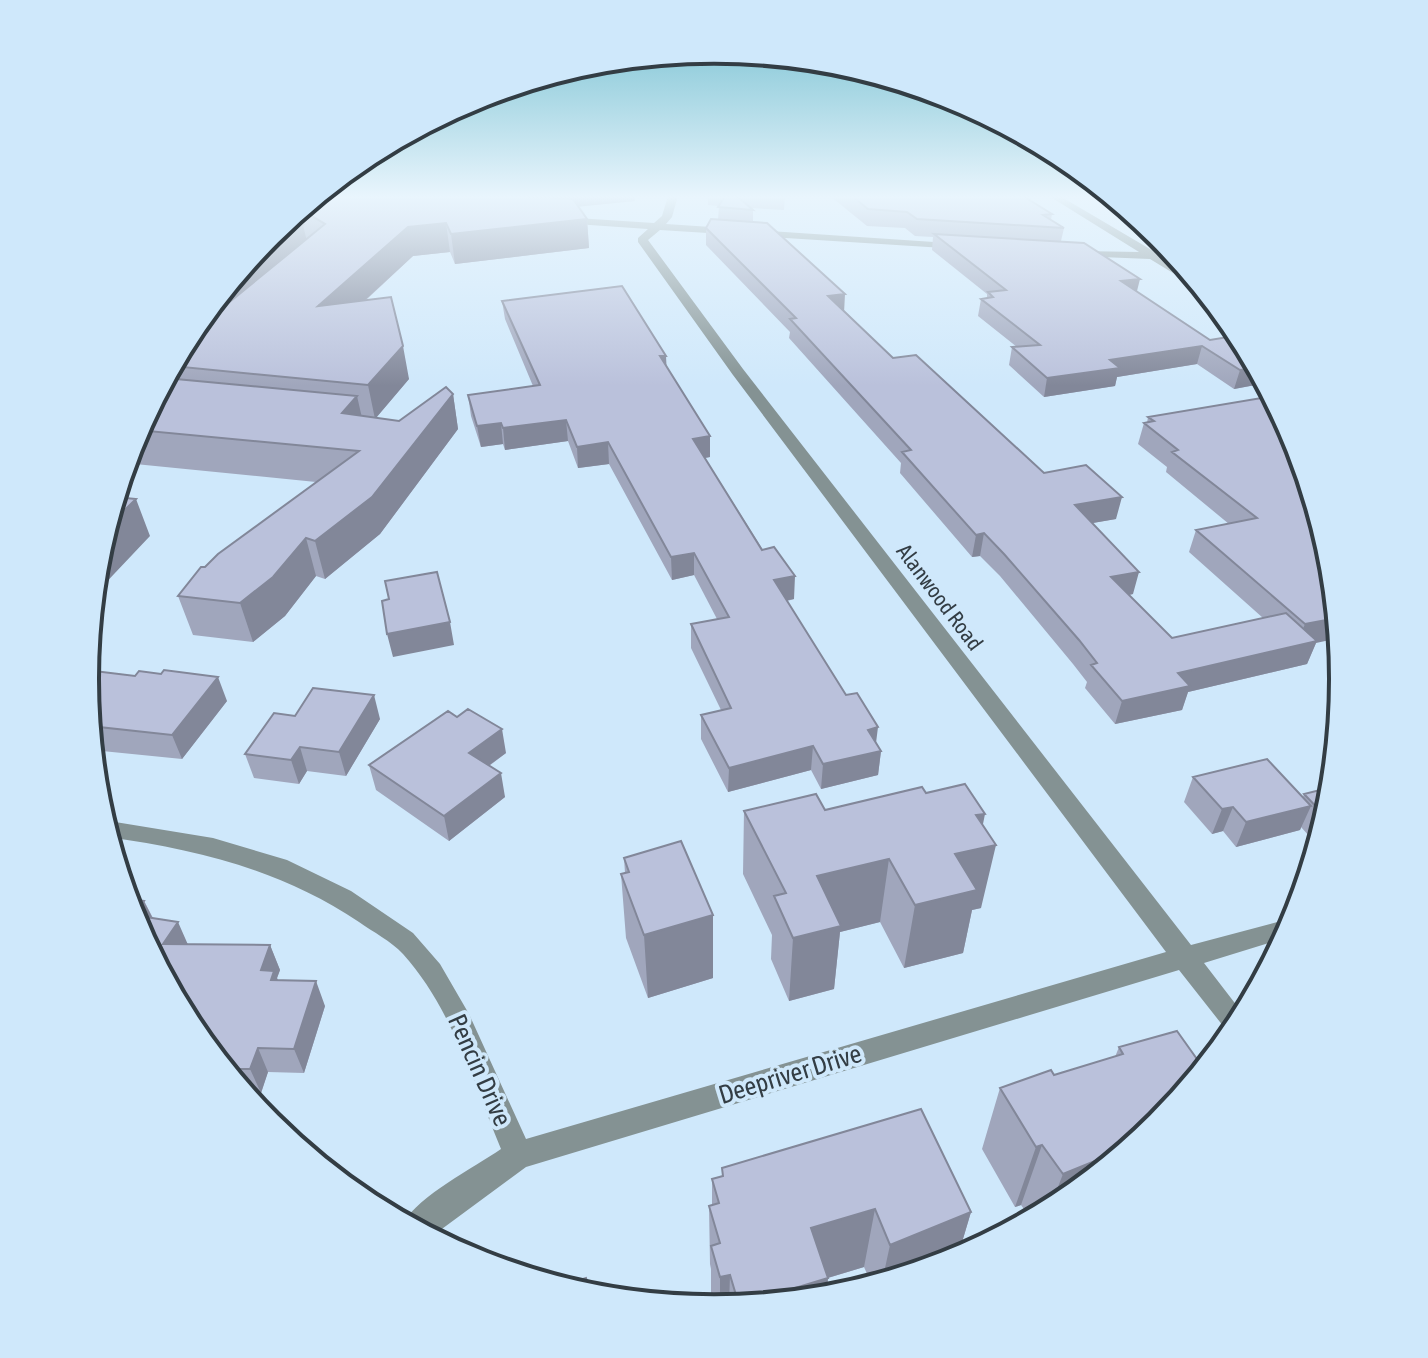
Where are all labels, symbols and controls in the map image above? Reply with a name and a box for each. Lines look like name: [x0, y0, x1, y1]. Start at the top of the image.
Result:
street label: Alanwood Road: [892, 539, 988, 655]
street label: Pencin Drive: [442, 1009, 518, 1131]
street label: Deepriver Drive: [715, 1038, 865, 1110]

